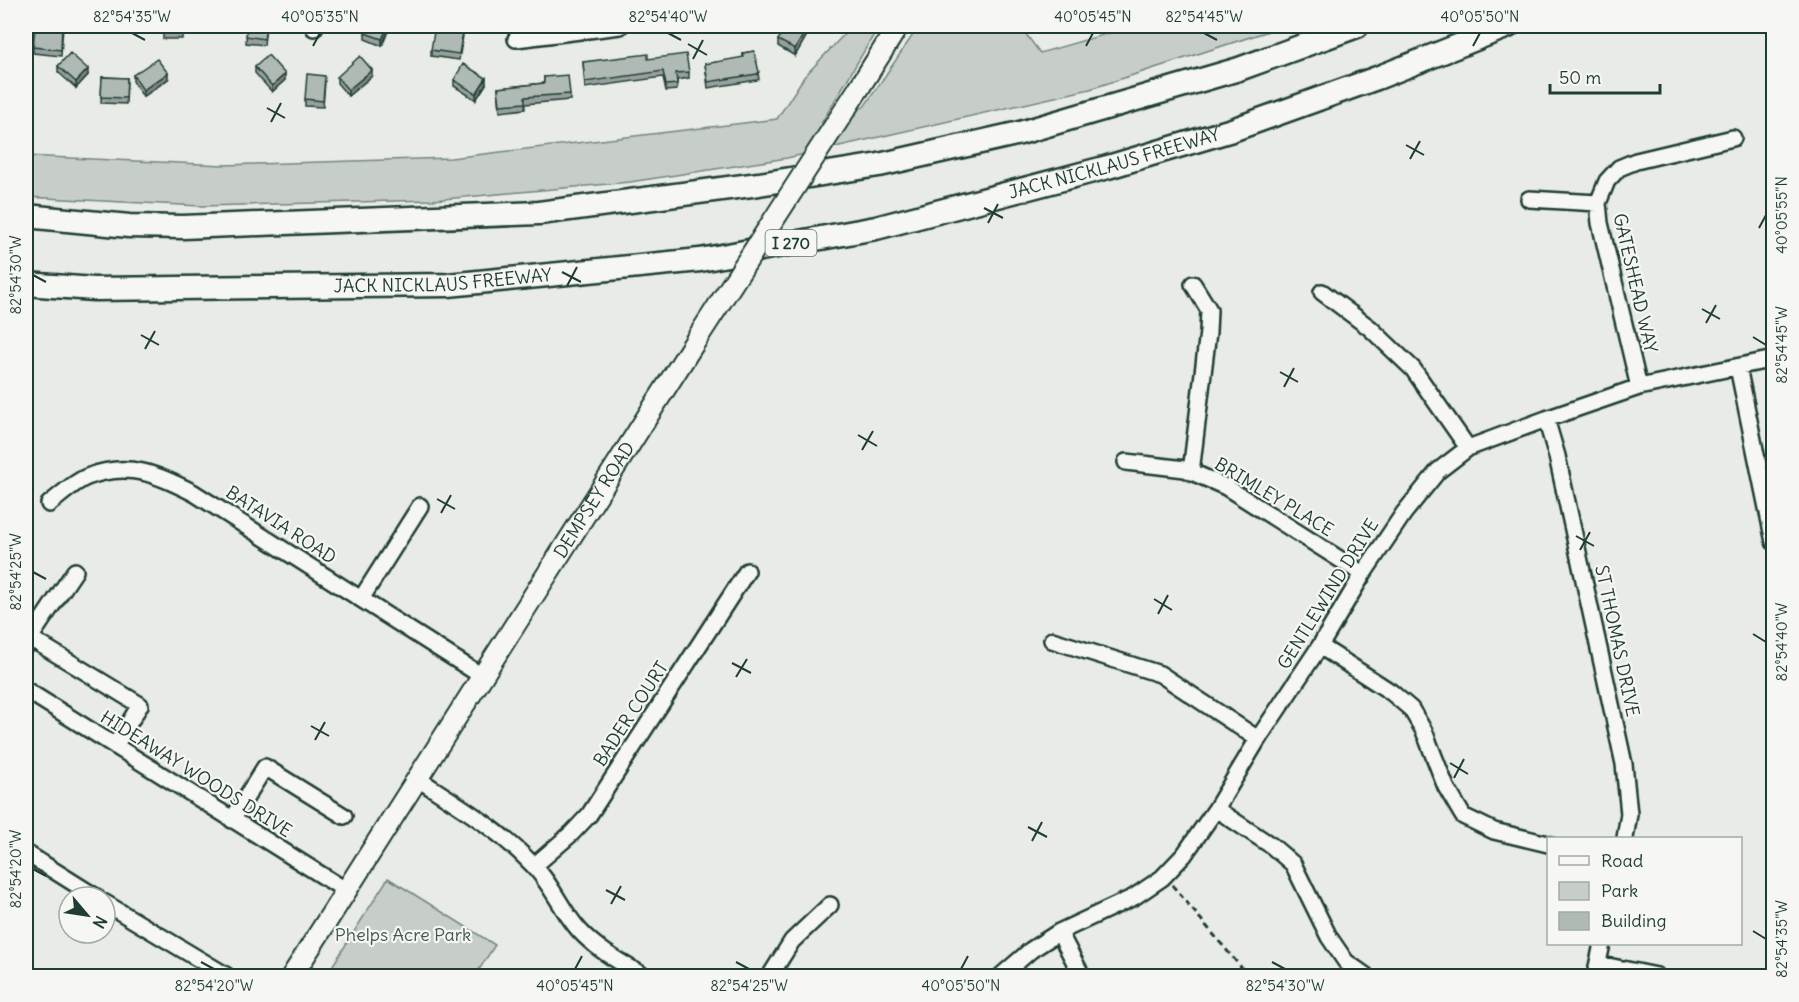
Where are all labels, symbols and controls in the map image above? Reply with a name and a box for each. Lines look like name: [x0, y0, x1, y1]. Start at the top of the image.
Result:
text: 82°54'35"W: [93, 7, 171, 26]
text: 40°05'35"N: [281, 7, 359, 26]
text: 82°54'40"W: [629, 7, 708, 26]
text: 40°05'45"N: [1054, 7, 1132, 26]
text: 82°54'45"W: [1165, 7, 1243, 26]
text: 40°05'50"N: [1441, 7, 1519, 26]
scale bar: [1550, 57, 1660, 95]
text: 50 m: [1559, 66, 1601, 89]
street label: JACK NICKLAUS FREEWAY: [1006, 122, 1222, 204]
text: 40°05'55"N: [1772, 176, 1791, 254]
street label: GATESHEAD WAY: [1608, 211, 1663, 355]
road number: I 270: [766, 230, 816, 256]
text: 82°54'30"W: [6, 235, 25, 315]
street label: JACK NICKLAUS FREEWAY: [333, 263, 553, 297]
text: 82°54'45"W: [1772, 306, 1791, 384]
street label: DEMPSEY ROAD: [549, 437, 639, 562]
street label: BRIMLEY PLACE: [1211, 452, 1338, 541]
street label: BATAVIA ROAD: [222, 480, 341, 569]
street label: GENTLEWIND DRIVE: [1272, 514, 1383, 673]
text: 82°54'25"W: [6, 533, 25, 611]
street label: ST THOMAS DRIVE: [1590, 563, 1645, 719]
text: 82°54'40"W: [1772, 602, 1791, 681]
street label: BADER COURT: [588, 657, 673, 771]
street label: HIDEAWAY WOODS DRIVE: [96, 705, 296, 842]
text: 82°54'20"W: [6, 829, 25, 908]
legend: [1547, 837, 1742, 945]
text: Road: [1601, 849, 1644, 872]
text: Park: [1601, 879, 1638, 902]
north arrow: [57, 885, 117, 945]
text: 82°54'35"W: [1772, 900, 1791, 978]
text: Building: [1601, 909, 1666, 932]
text: N: [89, 913, 112, 932]
park label: Phelps Acre Park: [335, 923, 471, 946]
text: 82°54'20"W: [175, 976, 254, 995]
text: 40°05'45"N: [536, 976, 614, 995]
text: 82°54'25"W: [710, 976, 788, 995]
text: 40°05'50"N: [922, 976, 1000, 995]
text: 82°54'30"W: [1245, 976, 1325, 995]

